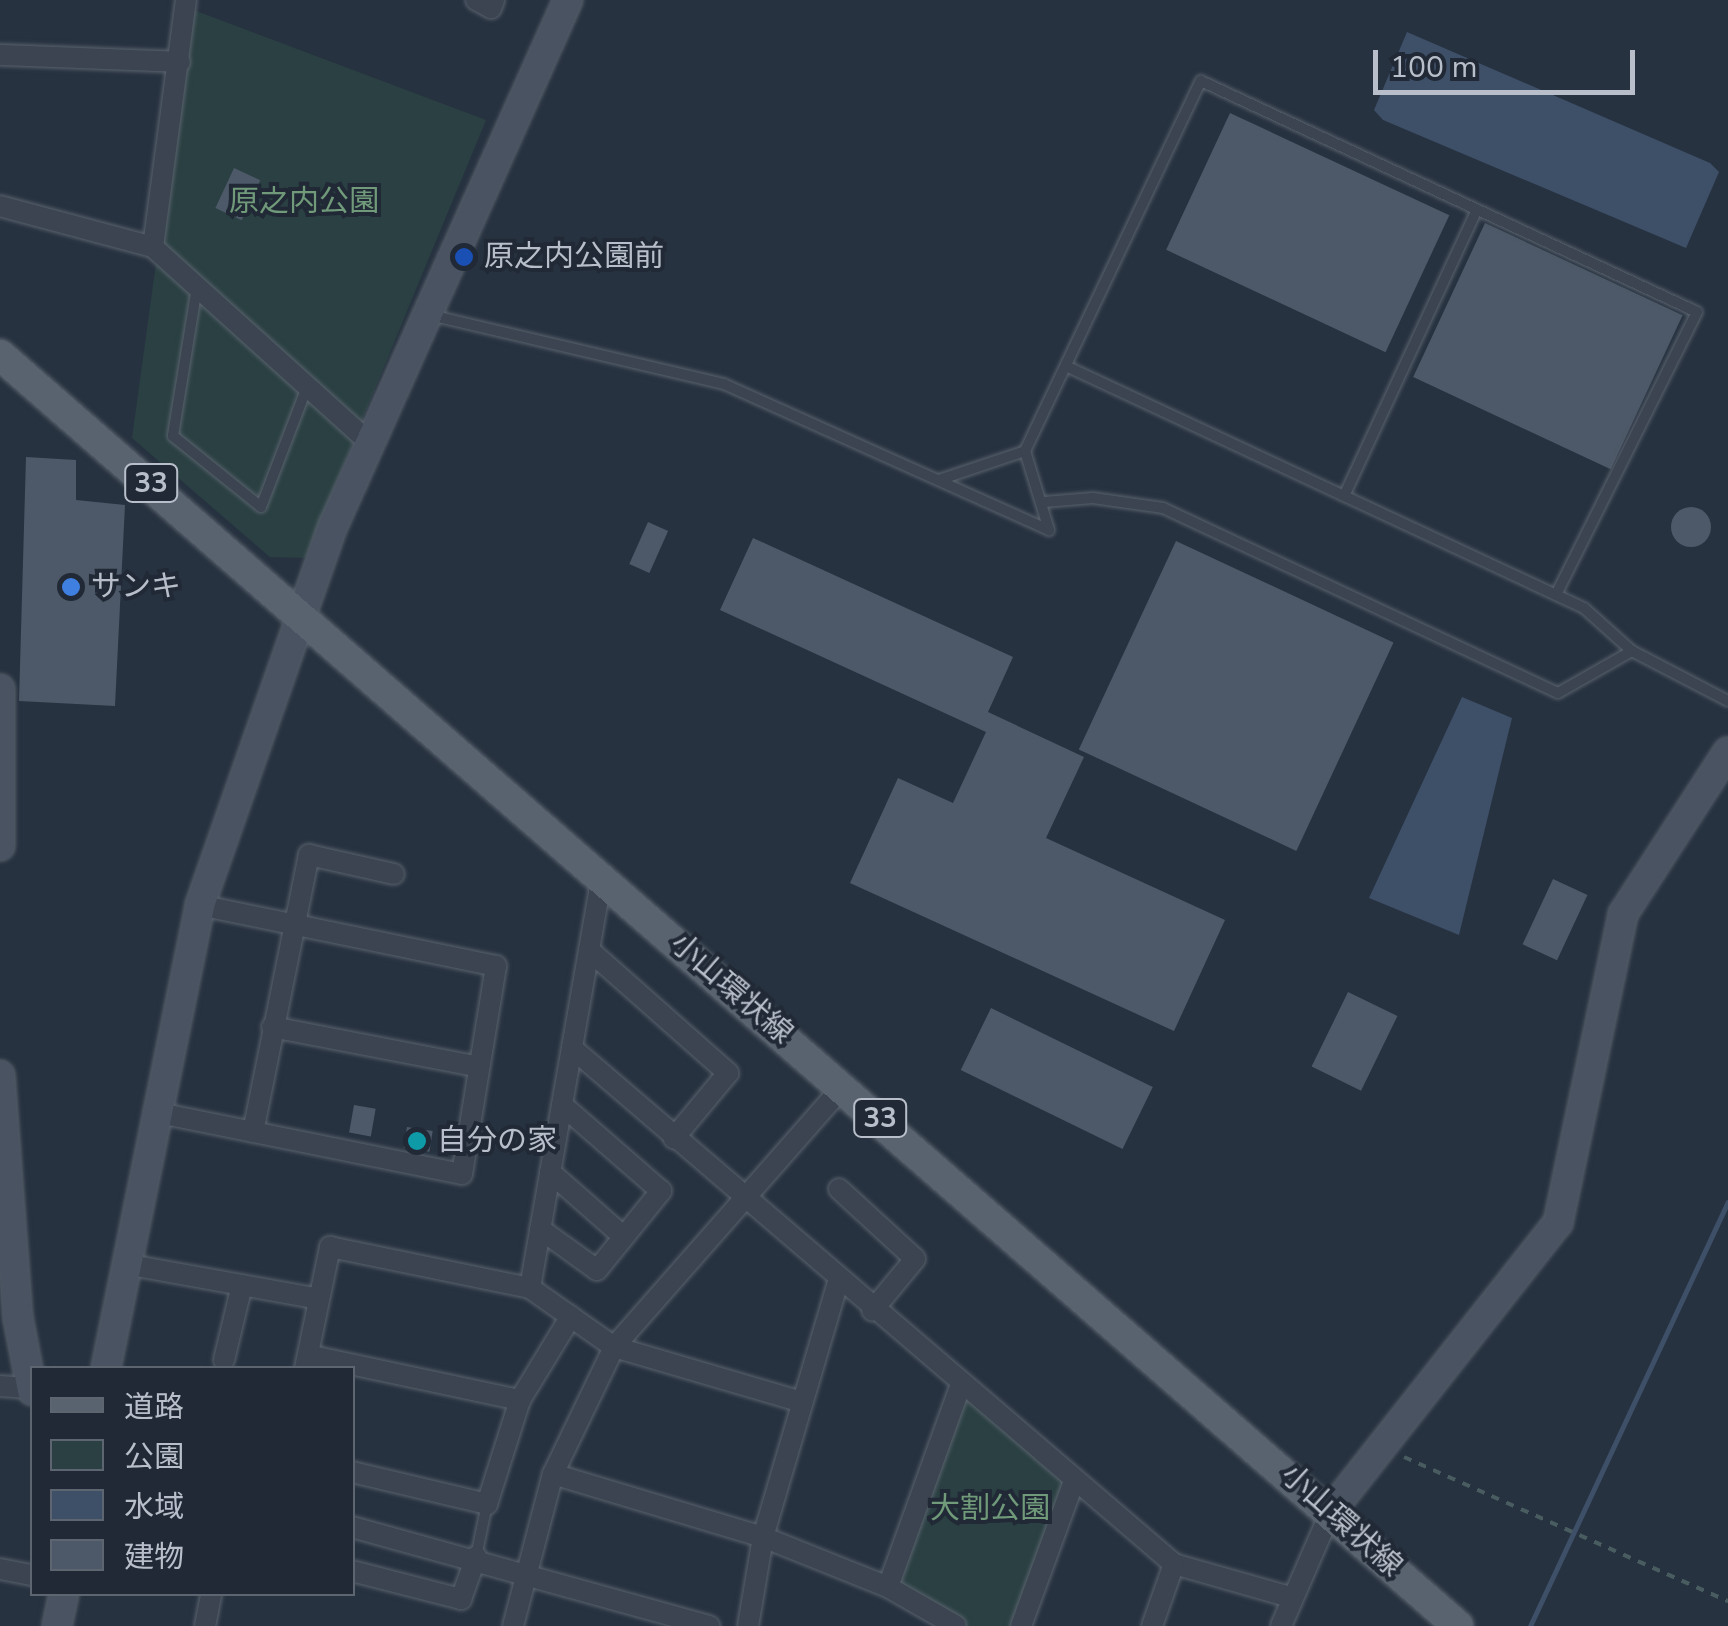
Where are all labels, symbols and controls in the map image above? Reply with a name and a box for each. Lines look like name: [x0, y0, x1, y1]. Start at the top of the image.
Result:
scale bar: [1378, 30, 1640, 92]
text: 100 m: [1390, 47, 1477, 88]
park label: 原之内公園: [229, 184, 379, 220]
place label: 原之内公園前: [484, 239, 664, 275]
marker: 原之内公園前: [453, 246, 475, 268]
road number: 33: [124, 460, 178, 506]
place label: サンキ: [91, 569, 181, 605]
marker: サンキ: [60, 576, 82, 598]
street label: 小山環状線: [663, 926, 799, 1052]
road number: 33: [852, 1095, 908, 1141]
place label: 自分の家: [437, 1123, 557, 1159]
marker: 自分の家: [406, 1130, 428, 1152]
legend: [30, 1366, 355, 1596]
text: 道路: [124, 1387, 184, 1428]
text: 公園: [124, 1437, 184, 1478]
street label: 小山環状線: [1273, 1457, 1409, 1585]
text: 水域: [124, 1487, 184, 1528]
park label: 大割公園: [930, 1491, 1050, 1527]
text: 建物: [124, 1537, 184, 1578]

